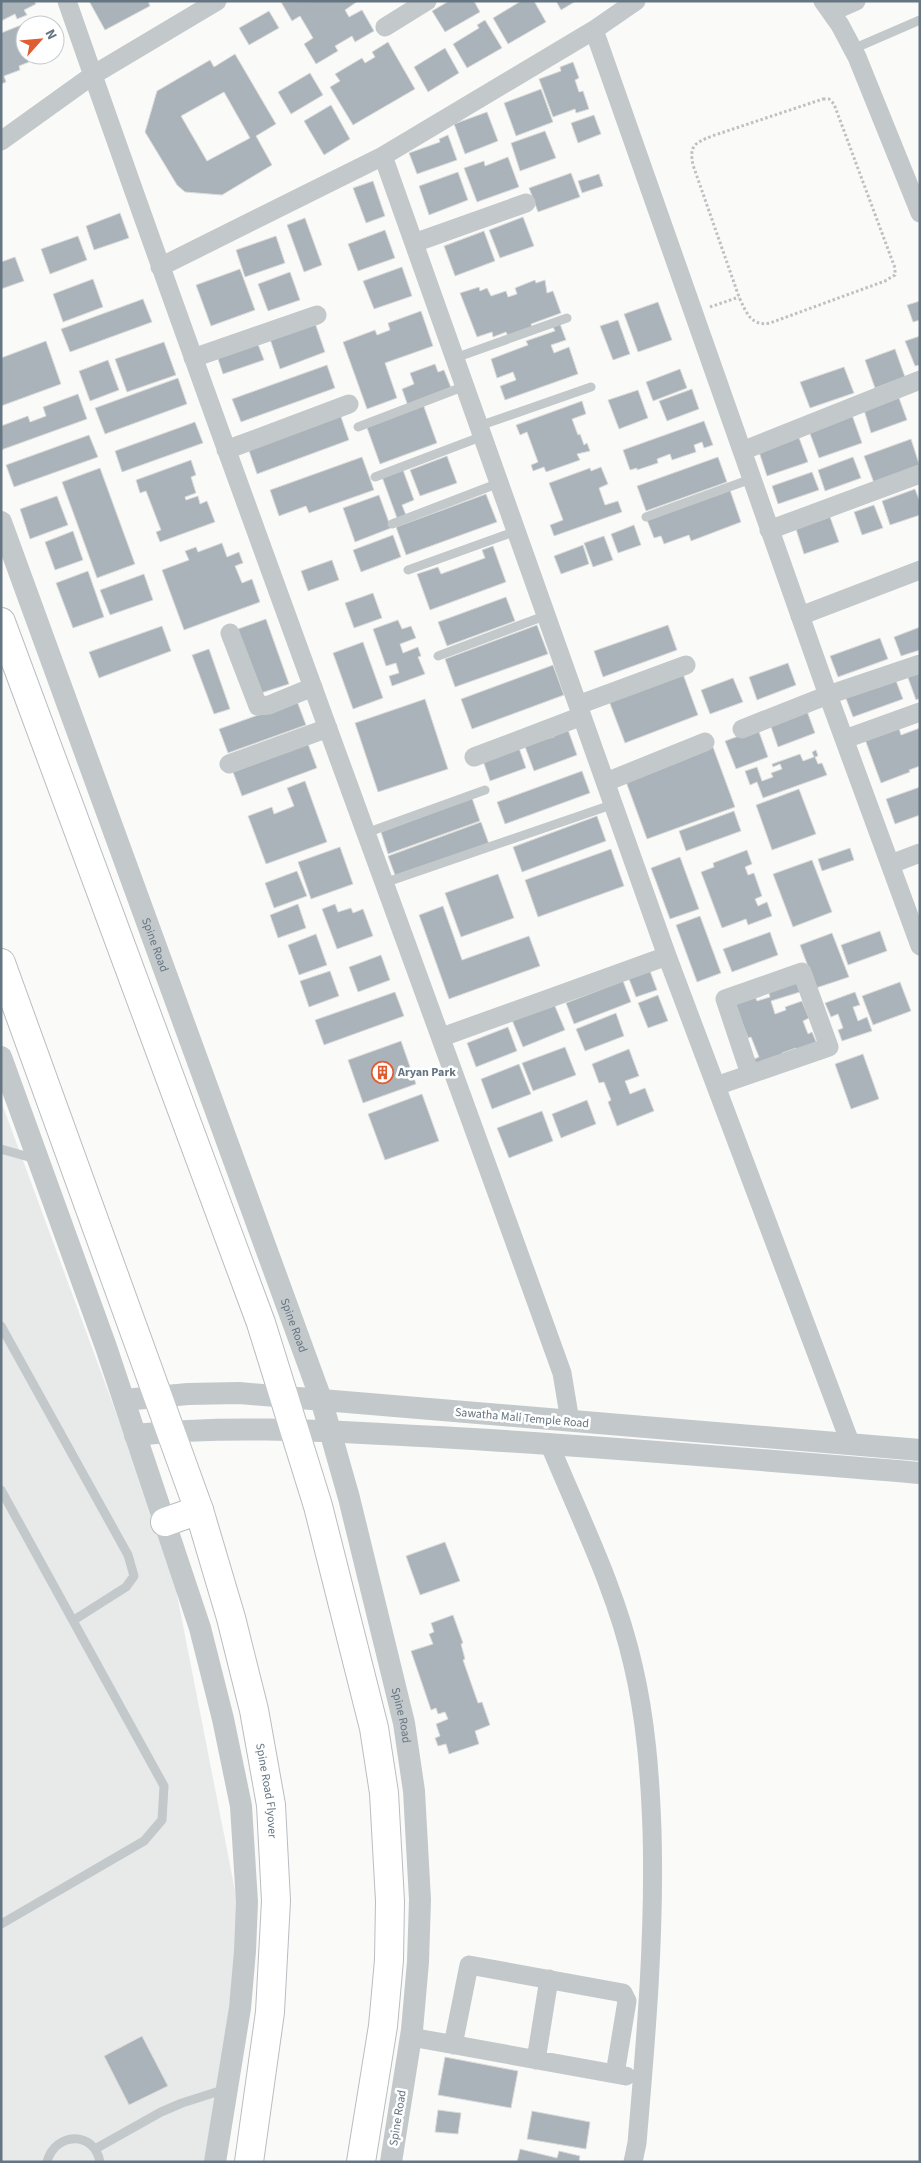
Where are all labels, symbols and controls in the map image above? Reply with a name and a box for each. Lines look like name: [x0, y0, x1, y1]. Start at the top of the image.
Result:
north arrow: [15, 15, 65, 65]
text: N: [40, 26, 62, 43]
street label: Spine Road: [138, 915, 173, 974]
building icon: Aryan Park: [370, 1060, 394, 1084]
place label: Aryan Park: [397, 1064, 456, 1081]
street label: Spine Road: [276, 1296, 312, 1355]
street label: Sawatha Mali Temple Road: [454, 1404, 590, 1432]
street label: Spine Road: [387, 1686, 415, 1744]
street label: Spine Road Flyover: [252, 1742, 281, 1839]
street label: Spine Road: [385, 2089, 411, 2147]

